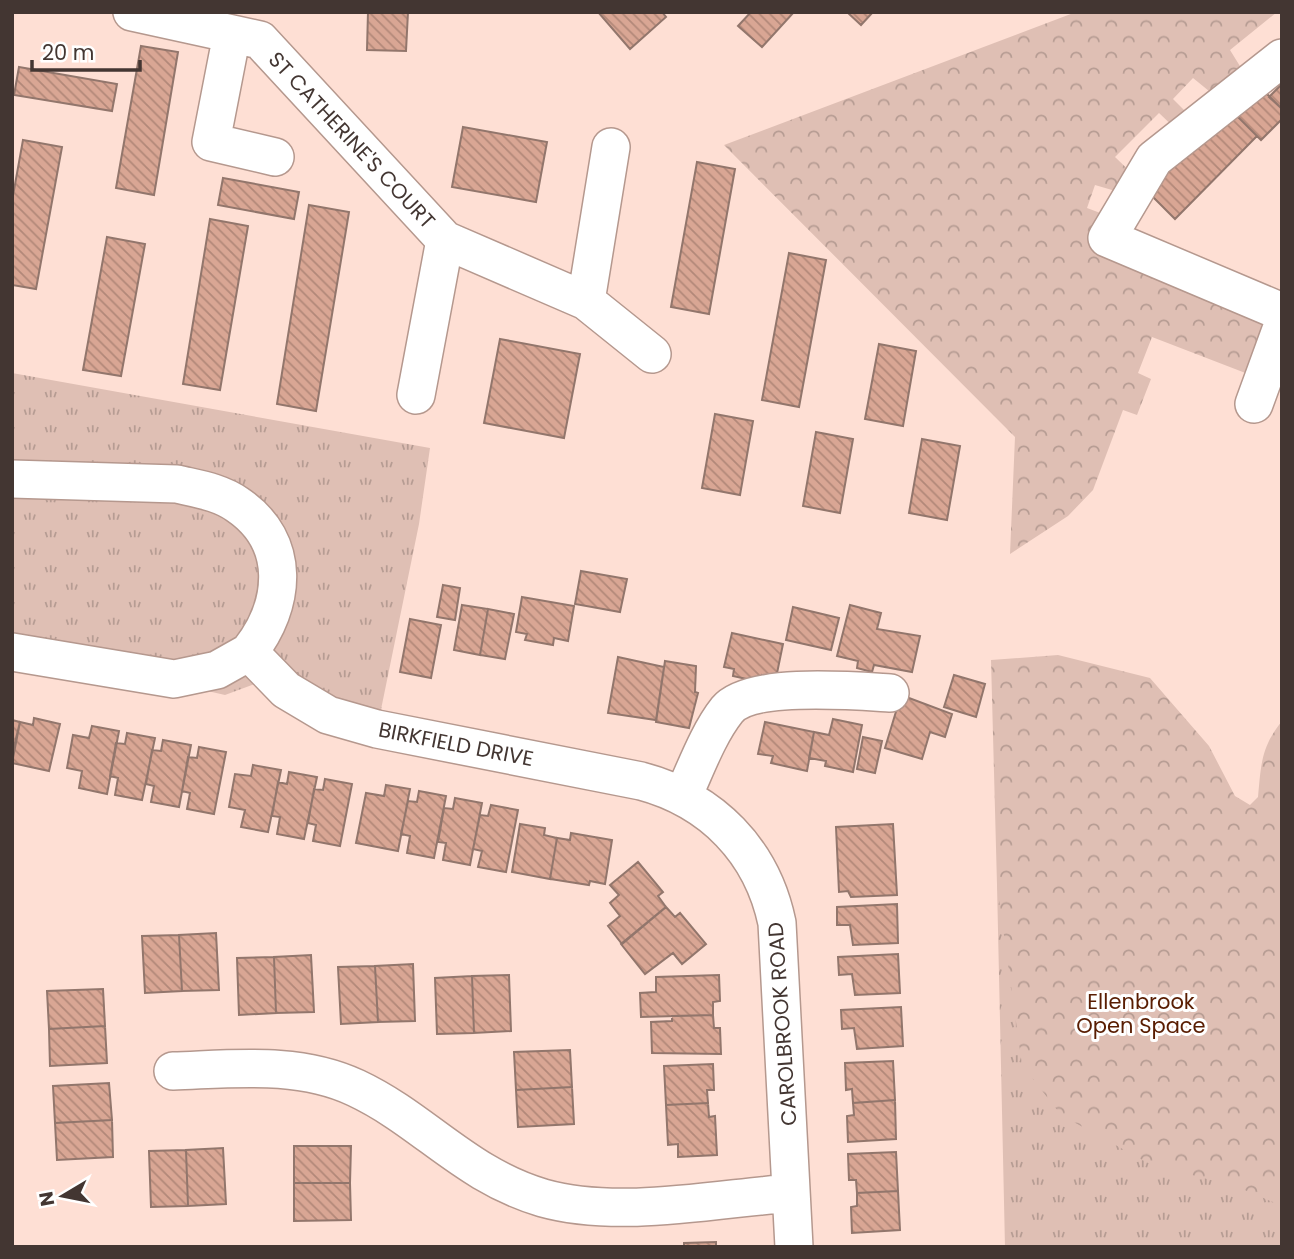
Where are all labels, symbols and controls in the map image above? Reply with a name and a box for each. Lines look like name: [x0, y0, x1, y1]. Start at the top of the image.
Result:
scale bar: [32, 28, 140, 72]
text: 20 m: [42, 38, 95, 67]
street label: ST CATHERINE'S COURT: [262, 45, 442, 235]
street label: BIRKFIELD DRIVE: [376, 715, 536, 773]
street label: CAROLBROOK ROAD: [760, 921, 804, 1127]
park label: Ellenbrook Open Space: [1076, 987, 1206, 1040]
north arrow: [28, 1161, 98, 1231]
text: N: [32, 1189, 61, 1208]

